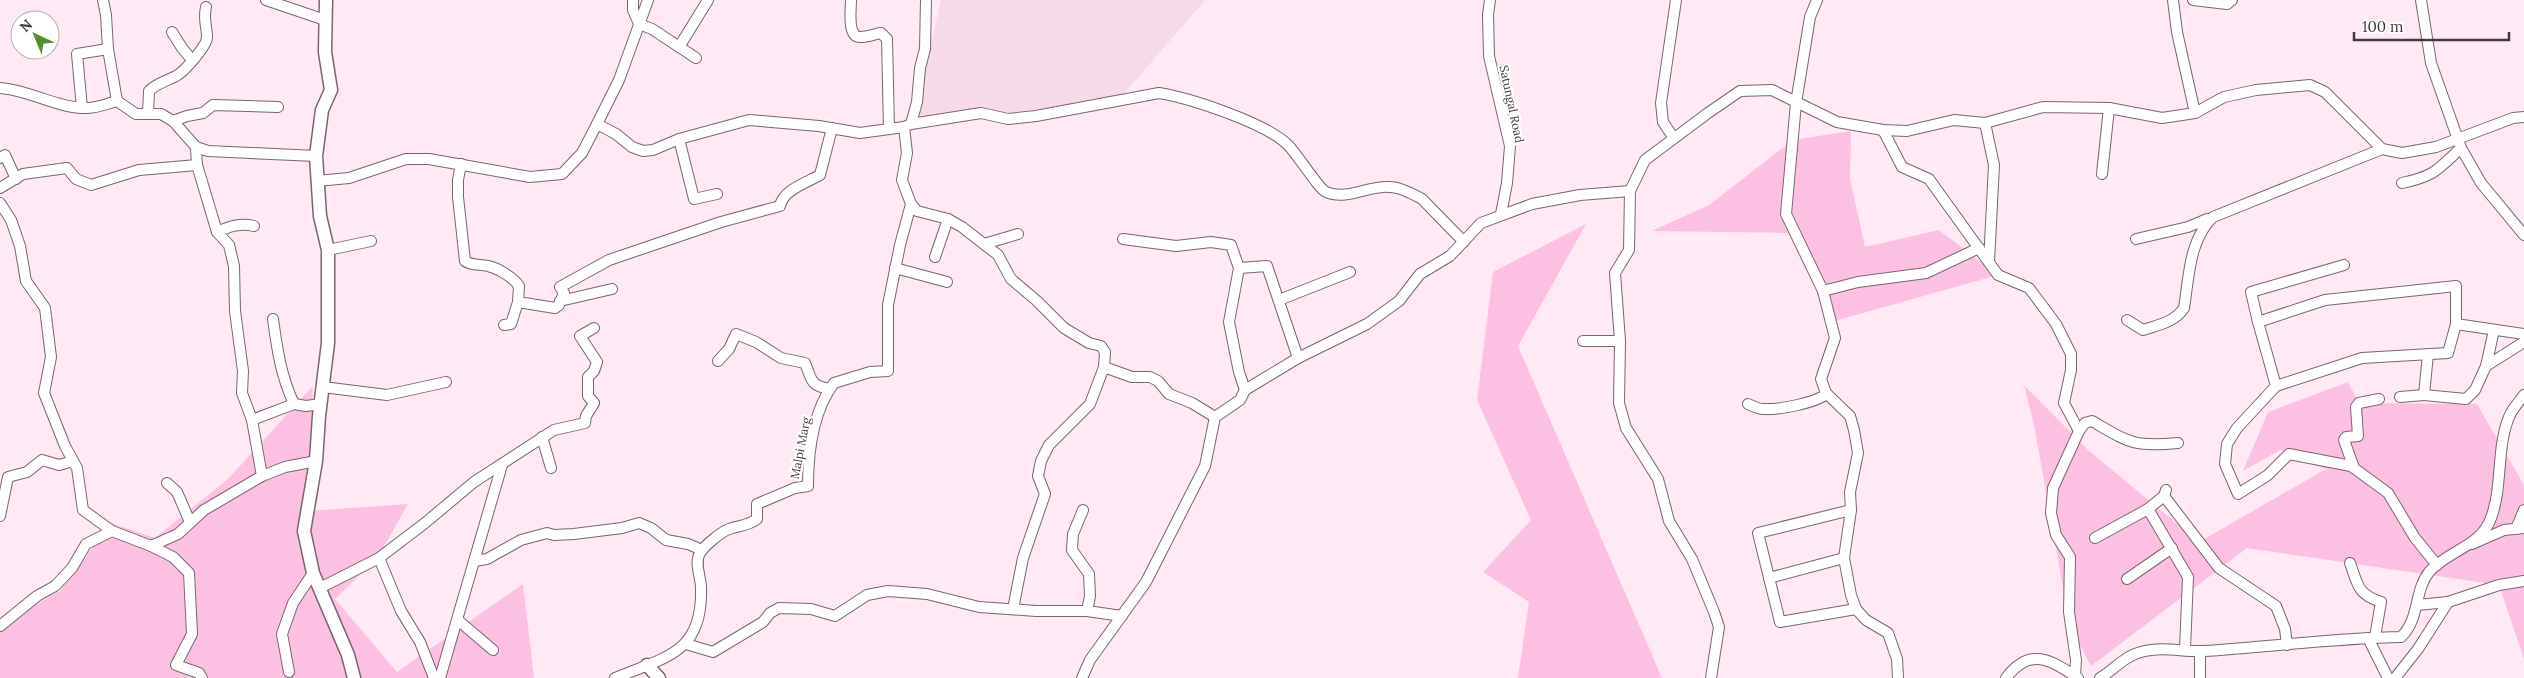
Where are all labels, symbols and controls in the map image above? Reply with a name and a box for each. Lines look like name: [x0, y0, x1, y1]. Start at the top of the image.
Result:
north arrow: [10, 10, 60, 60]
scale bar: [2354, 10, 2509, 42]
text: N: [16, 15, 36, 36]
text: 100 m: [2362, 17, 2403, 36]
street label: Satungal Road: [1496, 64, 1528, 144]
street label: Malpi Marg: [787, 415, 813, 480]

